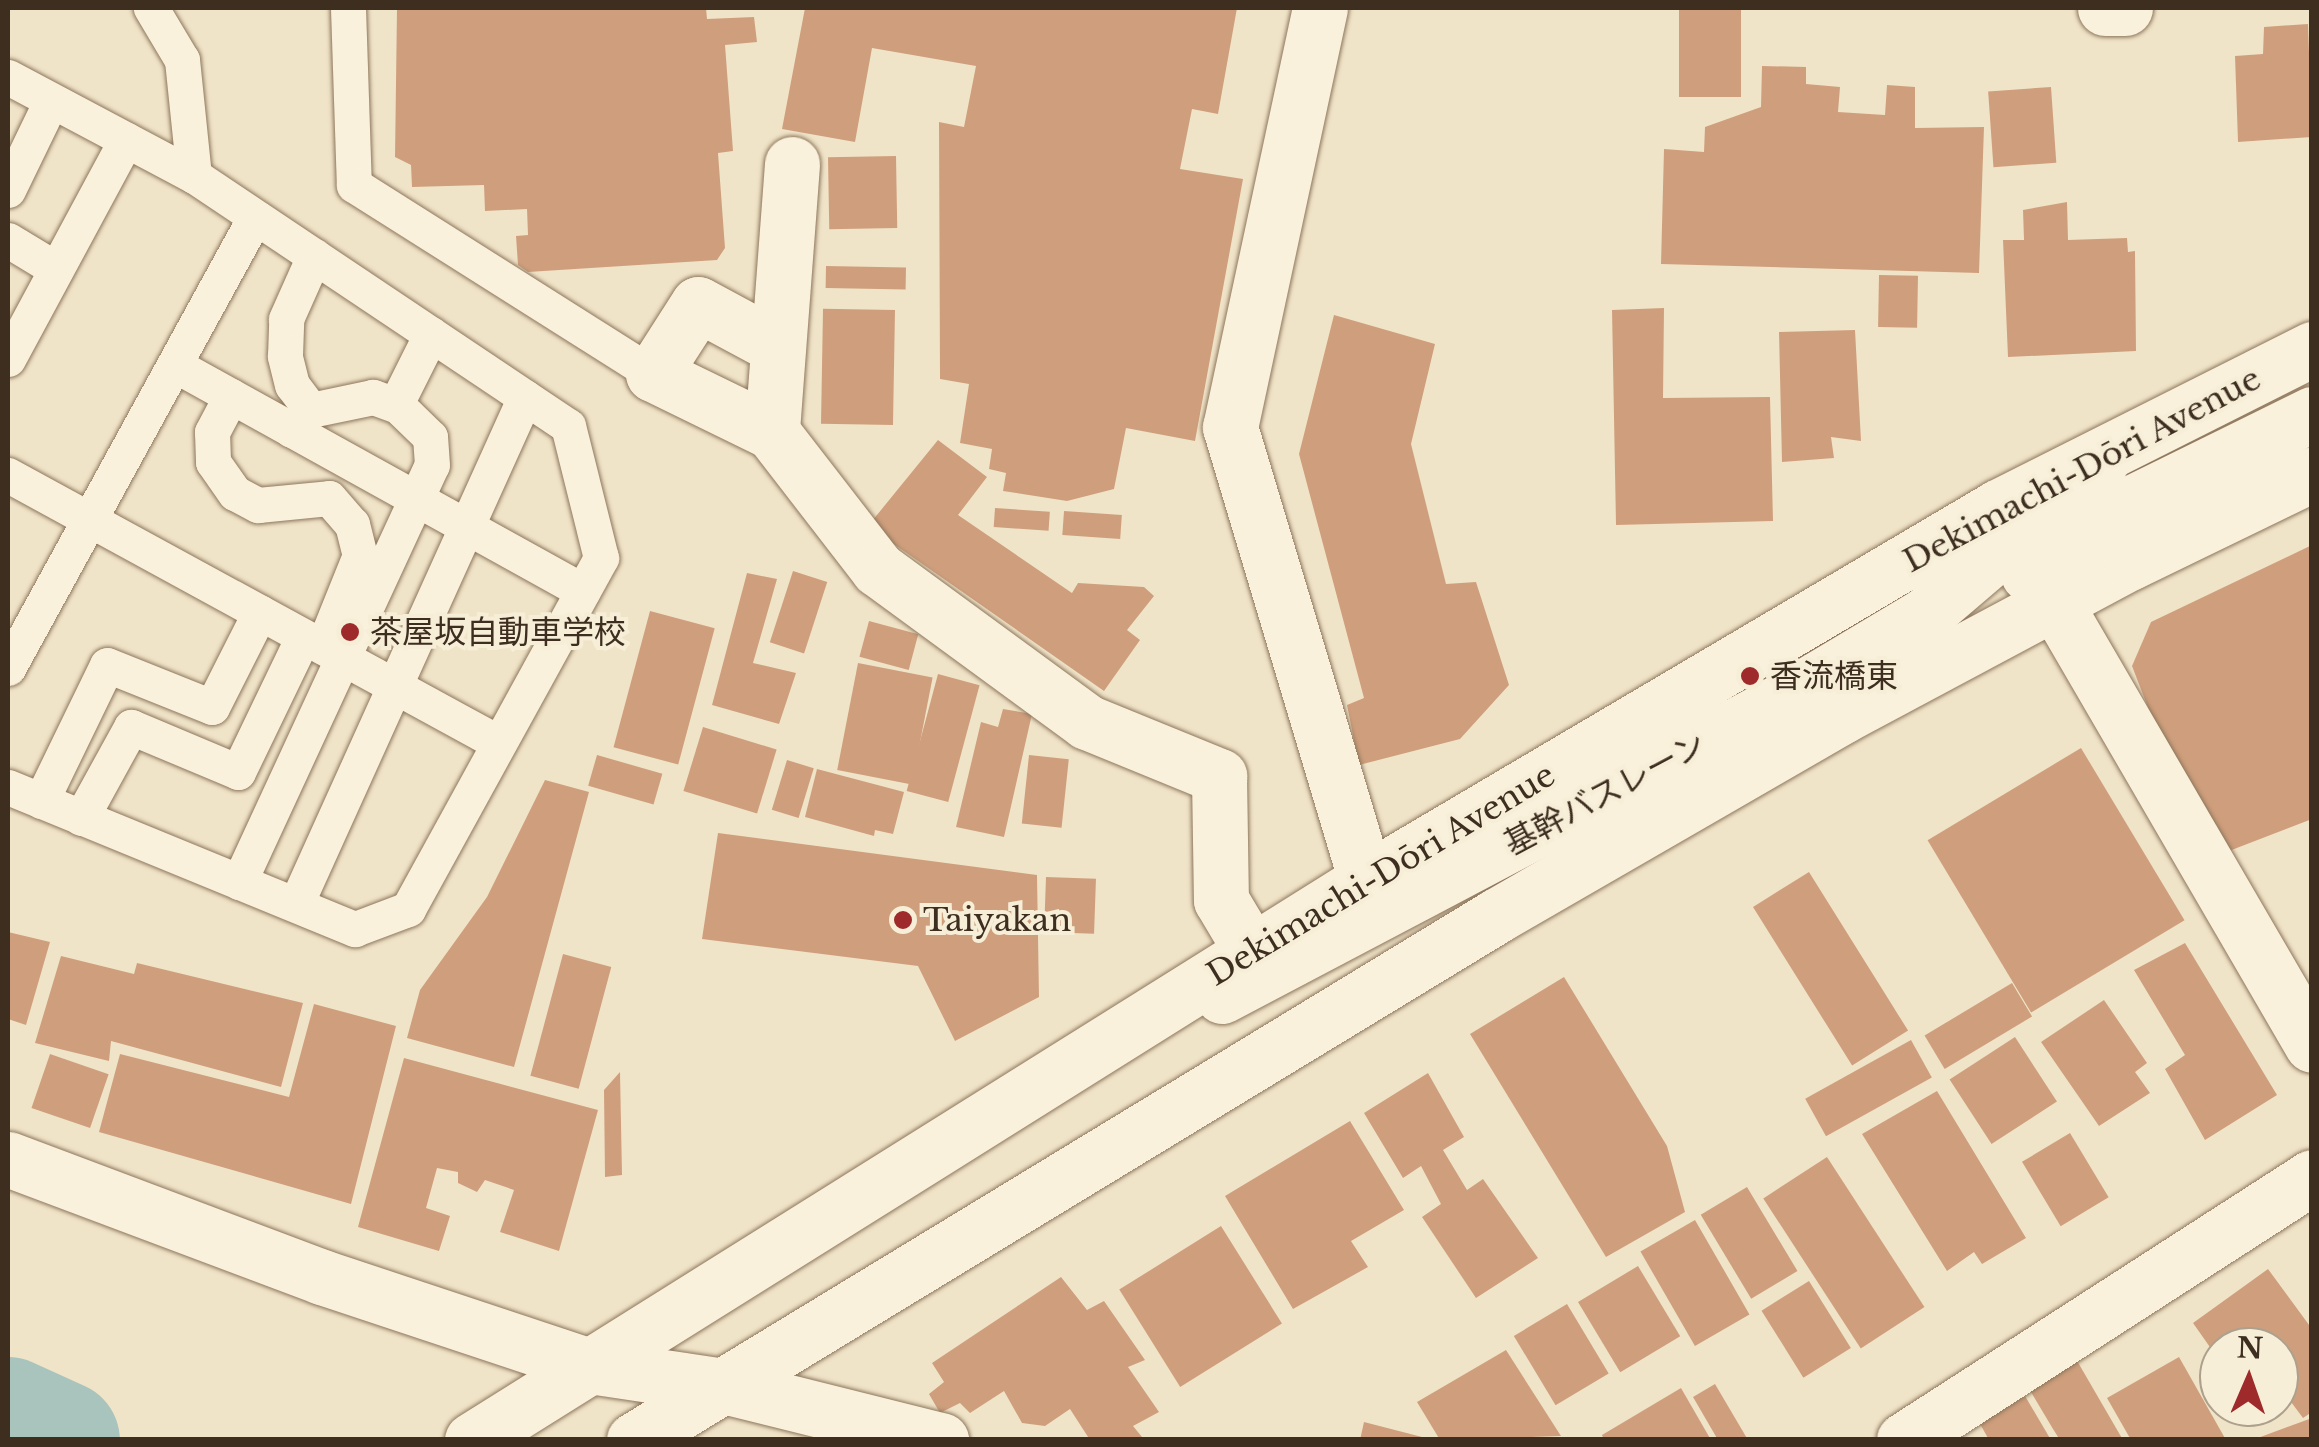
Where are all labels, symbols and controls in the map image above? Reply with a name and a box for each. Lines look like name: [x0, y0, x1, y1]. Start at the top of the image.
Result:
street label: Dekimachi-Dōri Avenue: [1896, 359, 2268, 581]
place label: 茶屋坂自動車学校: [370, 613, 626, 651]
marker: 茶屋坂自動車学校: [339, 621, 361, 643]
place label: 香流橋東: [1770, 657, 1898, 695]
marker: 香流橋東: [1739, 665, 1761, 687]
street label: 基幹バスレーン: [1497, 724, 1713, 864]
street label: Dekimachi-Dōri Avenue: [1200, 755, 1562, 995]
place label: Taiyakan: [923, 901, 1071, 939]
marker: Taiyakan: [892, 909, 914, 931]
north arrow: [2199, 1327, 2299, 1427]
text: N: [2236, 1331, 2264, 1366]

